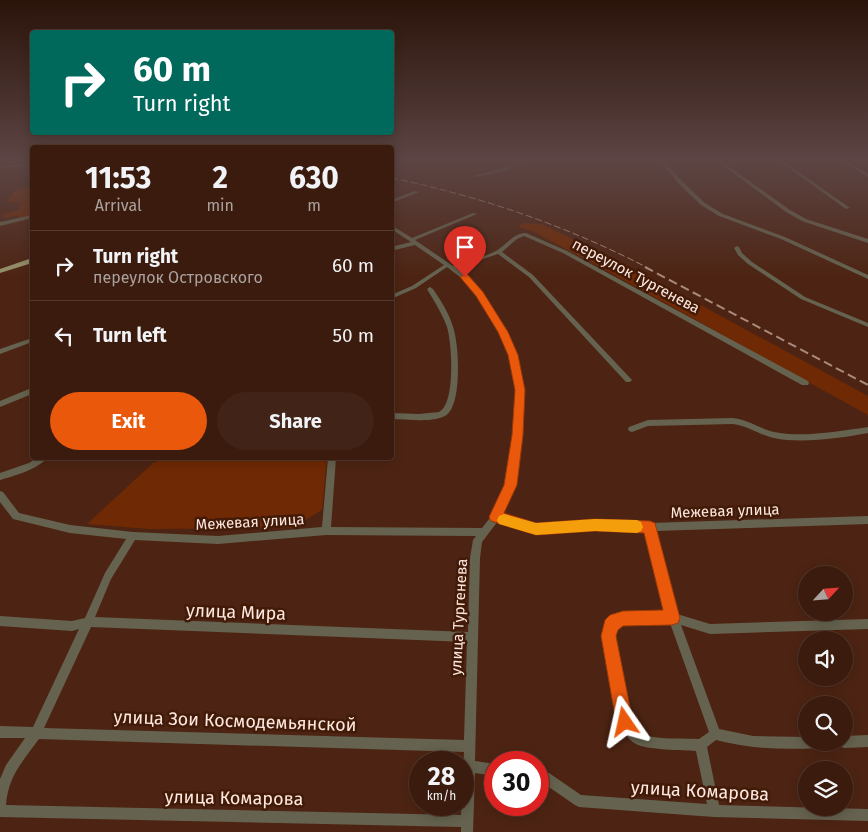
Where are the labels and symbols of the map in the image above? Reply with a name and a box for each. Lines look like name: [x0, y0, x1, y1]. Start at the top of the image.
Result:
pin: [444, 226, 486, 277]
street label: переулок Тургенева: [569, 235, 703, 317]
street label: Межевая улица: [670, 500, 780, 522]
street label: Межевая улица: [195, 510, 305, 534]
street label: улица Тургенева: [447, 558, 471, 676]
north arrow: [798, 566, 852, 621]
street label: улица Мира: [186, 599, 286, 625]
position arrow: [598, 695, 650, 747]
street label: улица Зои Космодемьянской: [113, 706, 357, 736]
speed limit sign: 30: [484, 751, 549, 816]
street label: улица Комарова: [630, 776, 770, 806]
street label: улица Комарова: [165, 786, 303, 810]

